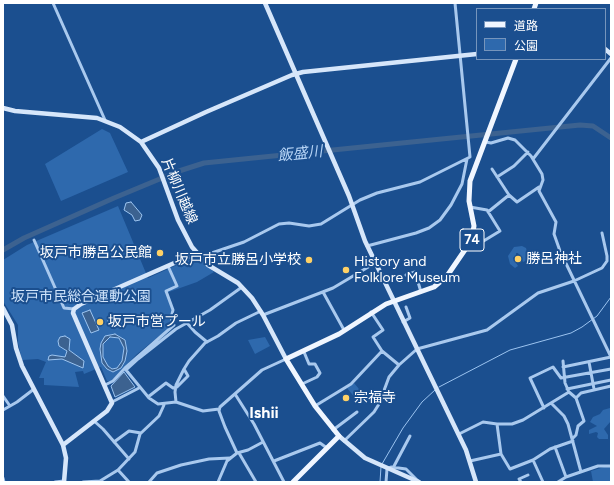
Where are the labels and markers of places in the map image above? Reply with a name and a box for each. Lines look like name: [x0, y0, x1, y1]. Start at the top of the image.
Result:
place label: 坂戸市勝呂公民館: [40, 245, 152, 261]
marker: 坂戸市勝呂公民館: [155, 248, 165, 258]
place label: 勝呂神社: [526, 251, 582, 267]
place label: 坂戸市立勝呂小学校: [175, 252, 301, 268]
place label: History and Folklore Museum: [354, 254, 460, 286]
marker: 勝呂神社: [513, 254, 523, 264]
marker: 坂戸市立勝呂小学校: [304, 255, 314, 265]
marker: History and Folklore Museum: [341, 265, 351, 275]
place label: 坂戸市営プール: [108, 314, 206, 330]
marker: 坂戸市営プール: [95, 317, 105, 327]
place label: 宗福寺: [354, 390, 396, 406]
marker: 宗福寺: [341, 393, 351, 403]

